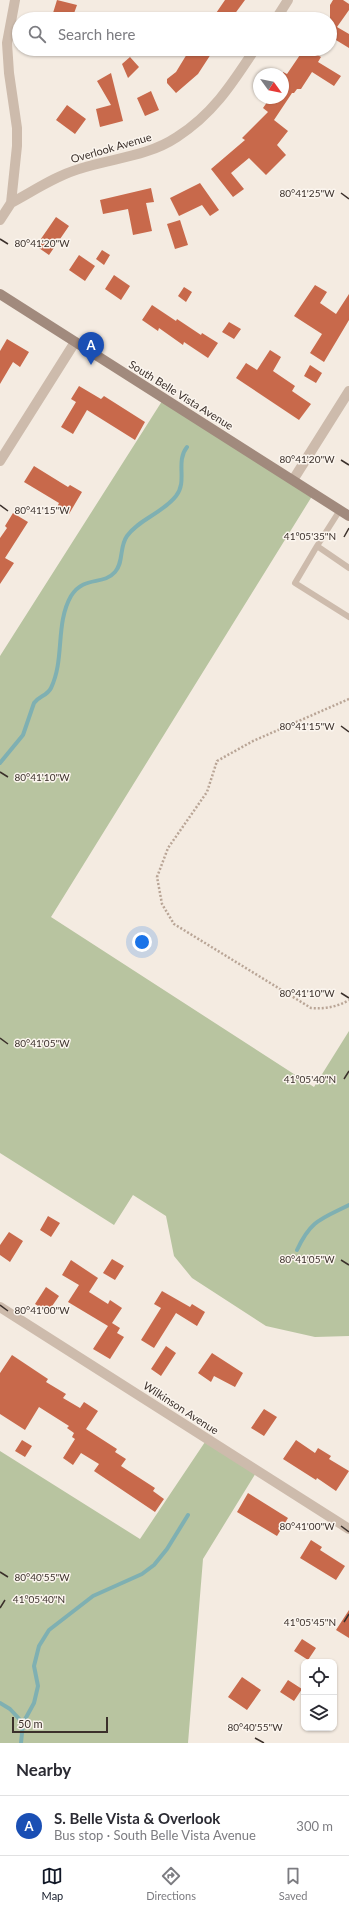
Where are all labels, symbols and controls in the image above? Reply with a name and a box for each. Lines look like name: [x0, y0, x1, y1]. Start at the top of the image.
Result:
search box: [12, 12, 337, 56]
icon: search: [26, 23, 48, 45]
text: Search here: [58, 25, 135, 43]
north arrow: [253, 68, 289, 104]
street label: Overlook Avenue: [69, 130, 153, 165]
text: 80°41'25"W: [279, 187, 335, 199]
text: 80°41'20"W: [14, 237, 70, 249]
pin: A: [78, 332, 104, 365]
street label: South Belle Vista Avenue: [127, 357, 236, 432]
text: 80°41'20"W: [279, 453, 335, 465]
text: 80°41'15"W: [14, 504, 70, 516]
text: 41°05'35"N: [284, 530, 336, 542]
text: 80°41'15"W: [279, 720, 335, 732]
text: 80°41'10"W: [14, 771, 70, 783]
your location: [132, 932, 152, 952]
text: 80°41'10"W: [279, 987, 335, 999]
text: 80°41'05"W: [14, 1037, 70, 1049]
text: 41°05'40"N: [284, 1073, 336, 1085]
text: 80°41'05"W: [279, 1253, 335, 1265]
text: 80°41'00"W: [14, 1304, 70, 1316]
street label: Wilkinson Avenue: [141, 1378, 221, 1437]
text: 80°41'00"W: [279, 1520, 335, 1532]
text: 80°40'55"W: [14, 1571, 70, 1583]
text: 41°05'40"N: [13, 1593, 65, 1605]
text: 41°05'45"N: [284, 1616, 336, 1628]
map controls: [301, 1659, 337, 1731]
button: locate: [301, 1659, 337, 1695]
button: layers: [301, 1695, 337, 1731]
scale bar: [12, 1715, 108, 1734]
text: 50 m: [18, 1717, 43, 1730]
text: 80°40'55"W: [227, 1721, 283, 1733]
text: Nearby: [16, 1759, 71, 1780]
text: S. Belle Vista & Overlook: [54, 1809, 220, 1827]
text: A: [24, 1818, 34, 1834]
text: 300 m: [296, 1818, 333, 1834]
text: Bus stop · South Belle Vista Avenue: [54, 1827, 256, 1843]
tab: Map: [41, 1865, 63, 1902]
tab: Directions: [146, 1865, 196, 1902]
tab: Saved: [279, 1865, 308, 1902]

